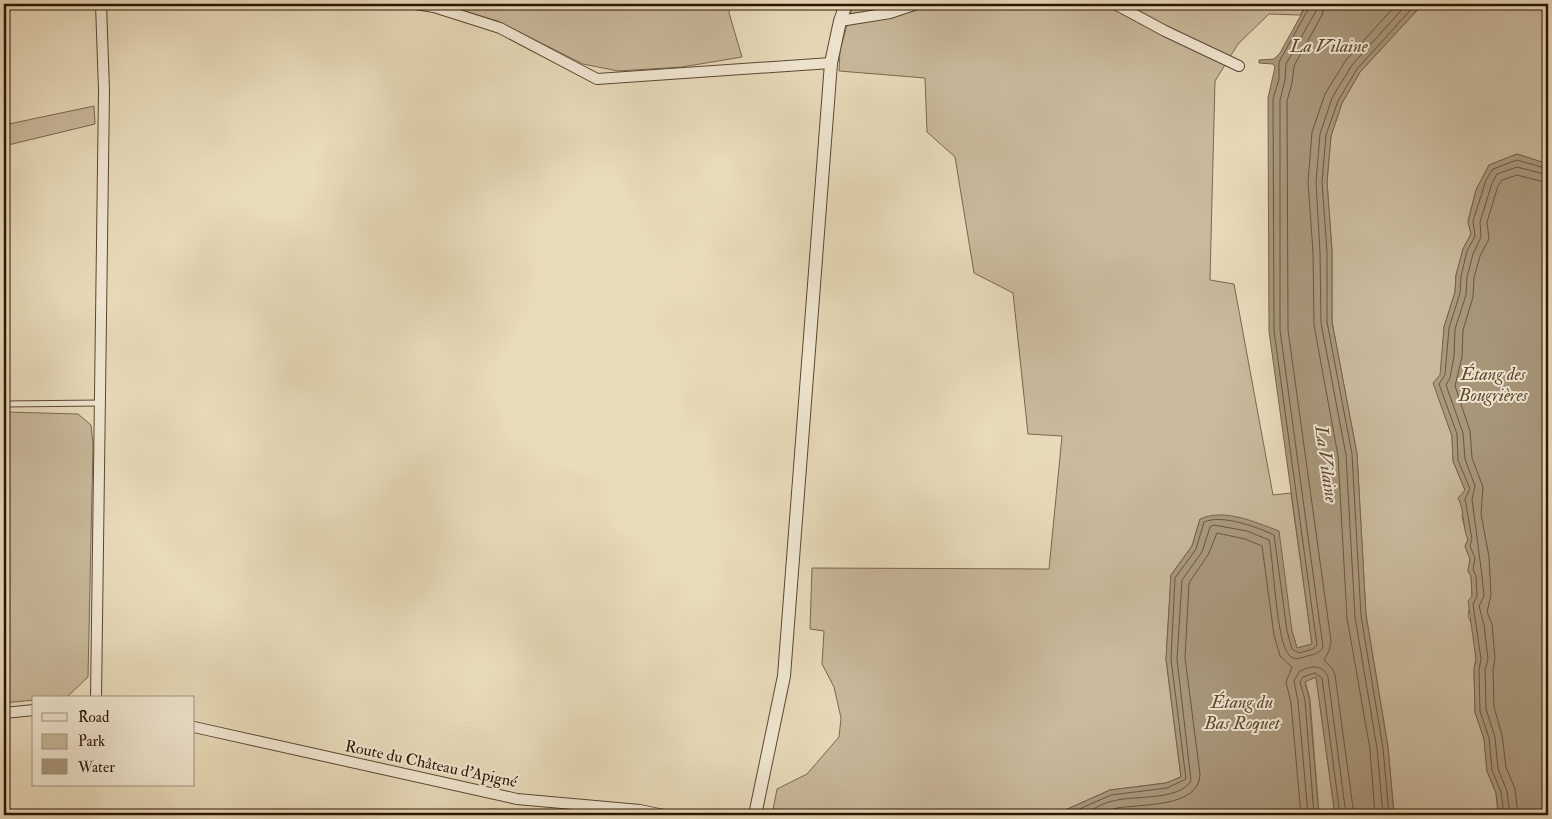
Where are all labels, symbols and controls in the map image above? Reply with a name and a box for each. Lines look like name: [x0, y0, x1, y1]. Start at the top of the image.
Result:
water label: La Vilaine: [1289, 35, 1369, 58]
water label: Étang des Bougrières: [1458, 363, 1528, 407]
water label: La Vilaine: [1309, 423, 1343, 505]
water label: Étang du Bas Roquet: [1203, 691, 1281, 735]
legend: [32, 696, 195, 786]
text: Road: [78, 708, 110, 727]
text: Park: [78, 732, 105, 751]
street label: Route du Château d'Apigné: [343, 736, 519, 793]
text: Water: [77, 758, 115, 777]

